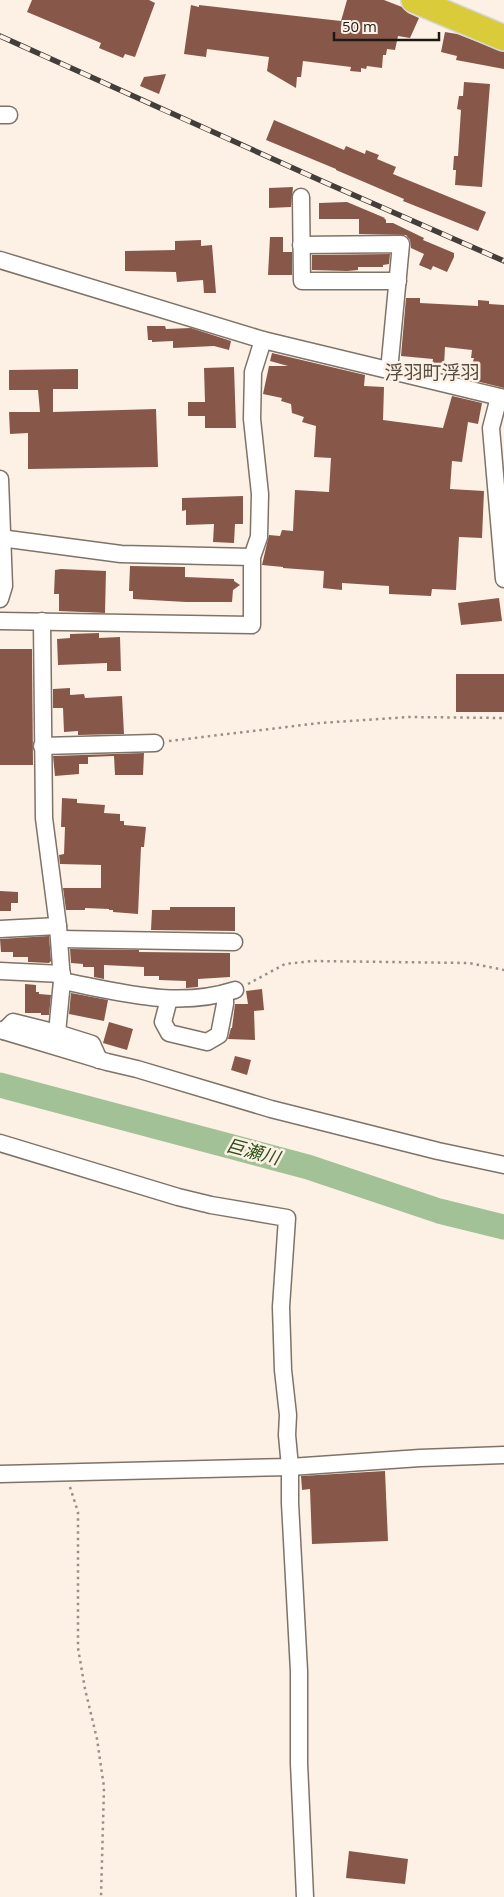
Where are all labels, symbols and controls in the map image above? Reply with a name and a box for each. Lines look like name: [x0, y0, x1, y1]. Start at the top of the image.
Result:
scale bar: [334, 10, 439, 42]
text: 50 m: [342, 16, 377, 36]
district label: 浮羽町浮羽: [384, 359, 480, 385]
water label: 巨瀬川: [224, 1132, 284, 1170]

